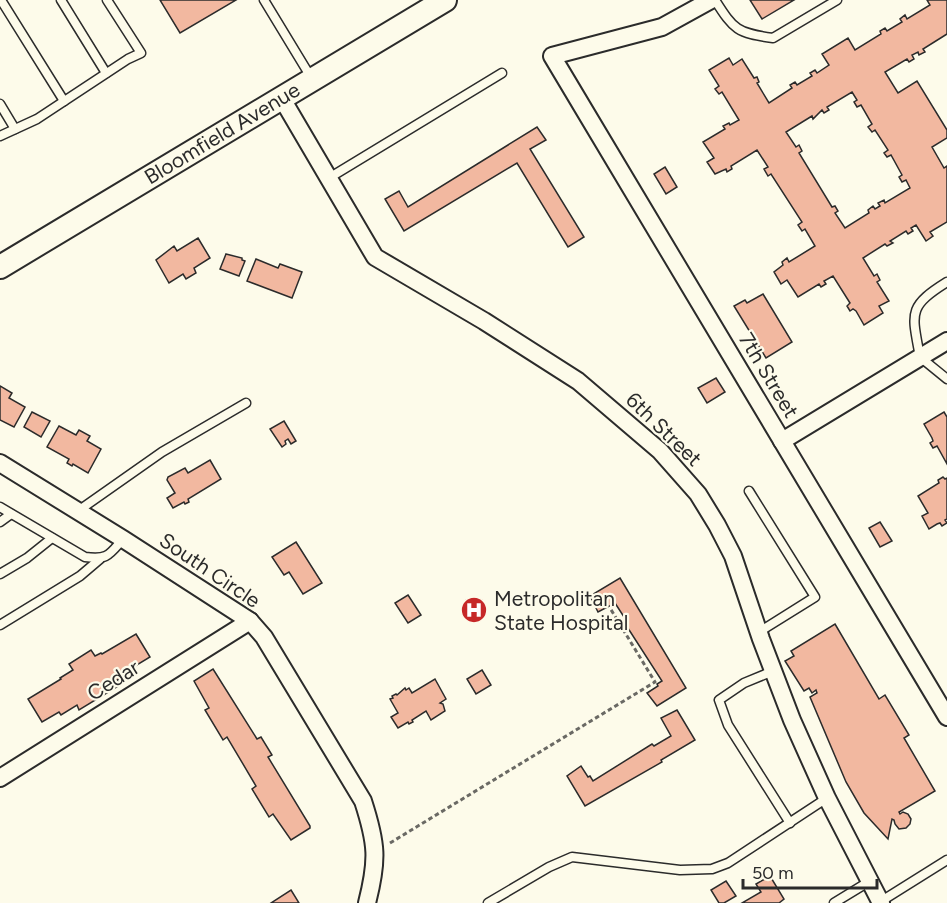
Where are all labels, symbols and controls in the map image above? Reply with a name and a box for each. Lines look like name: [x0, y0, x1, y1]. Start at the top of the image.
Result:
street label: Bloomfield Avenue: [140, 77, 304, 189]
street label: 7th Street: [734, 328, 804, 422]
street label: 6th Street: [621, 387, 707, 471]
street label: South Circle: [155, 527, 265, 613]
place label: Metropolitan State Hospital: [494, 586, 628, 635]
hospital icon: Metropolitan State Hospital: [459, 595, 489, 625]
street label: Cedar: [82, 654, 144, 706]
scale bar: [743, 852, 876, 890]
text: 50 m: [752, 862, 794, 884]

